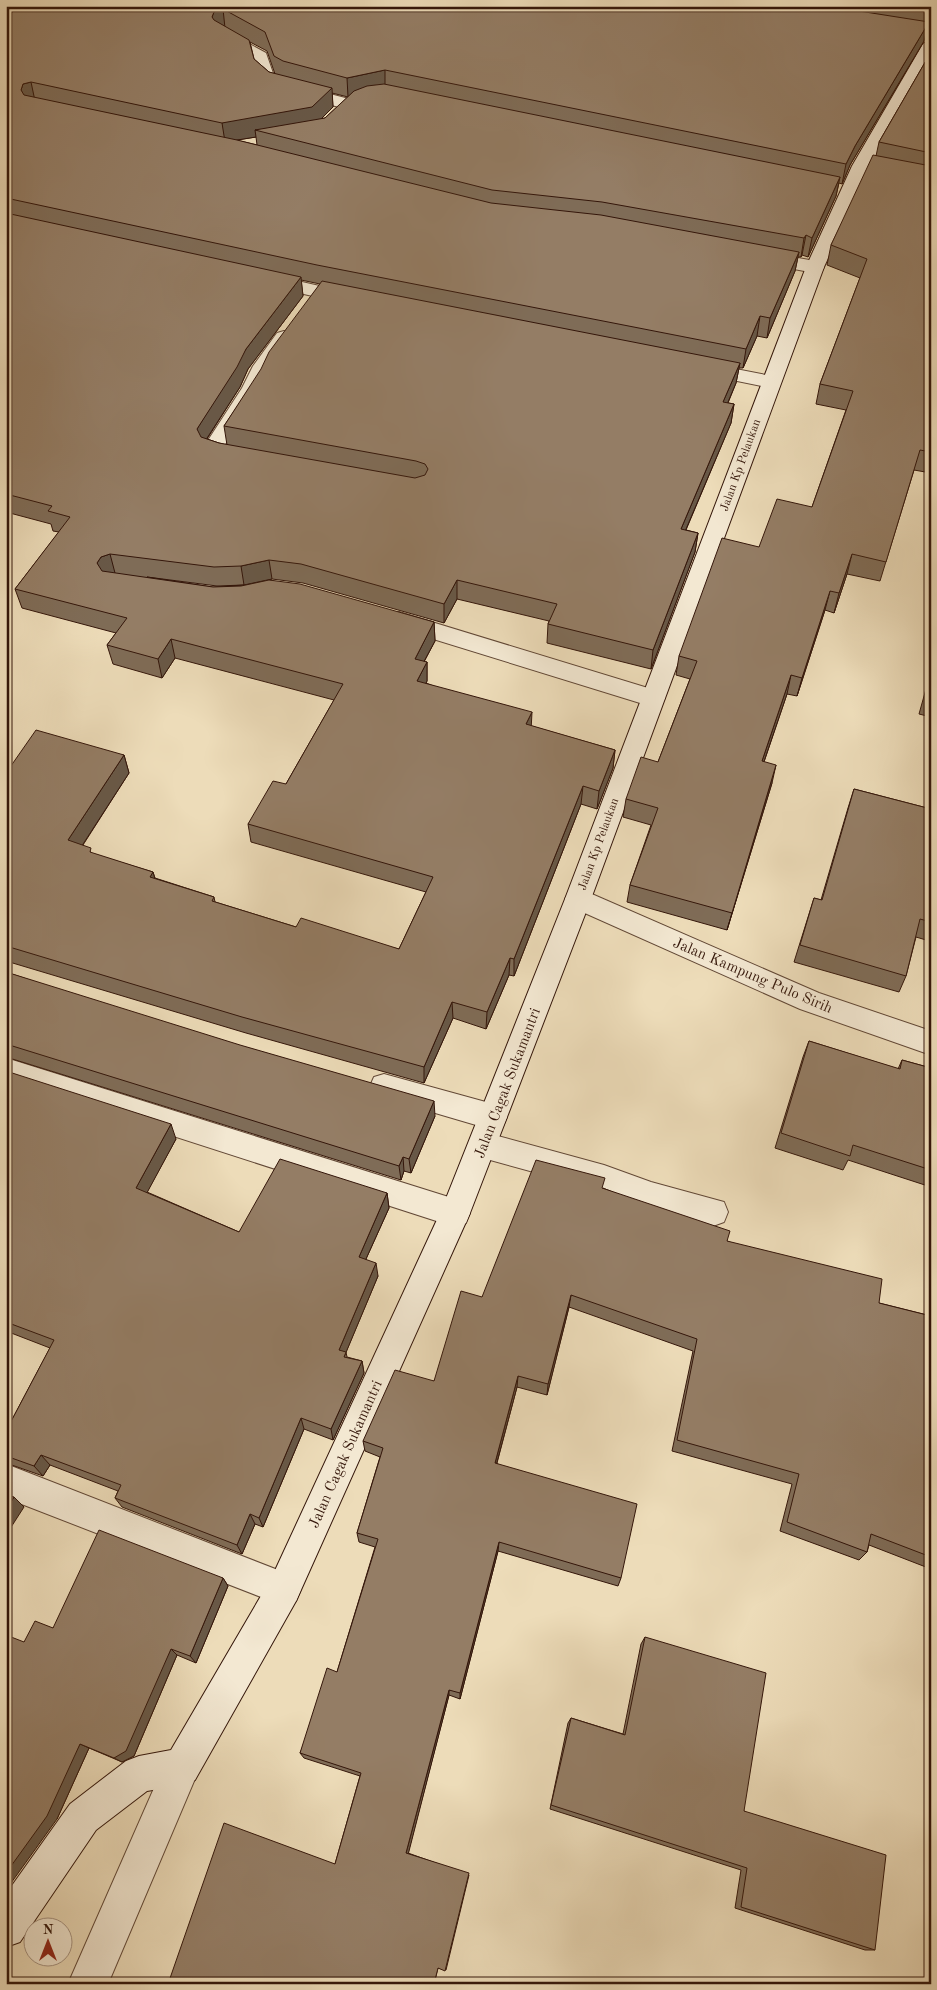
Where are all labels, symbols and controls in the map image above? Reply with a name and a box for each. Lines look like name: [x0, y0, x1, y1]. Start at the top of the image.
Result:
street label: Jalan Kp Pelaukan: [719, 417, 763, 513]
street label: Jalan Kp Pelaukan: [577, 796, 621, 892]
street label: Jalan Kampung Pulo Sirih: [670, 936, 834, 1017]
street label: Jalan Cagak Sukamantri: [473, 1006, 544, 1161]
street label: Jalan Cagak Sukamantri: [307, 1379, 386, 1531]
north arrow: [22, 1918, 72, 1968]
text: N: [43, 1923, 54, 1937]

